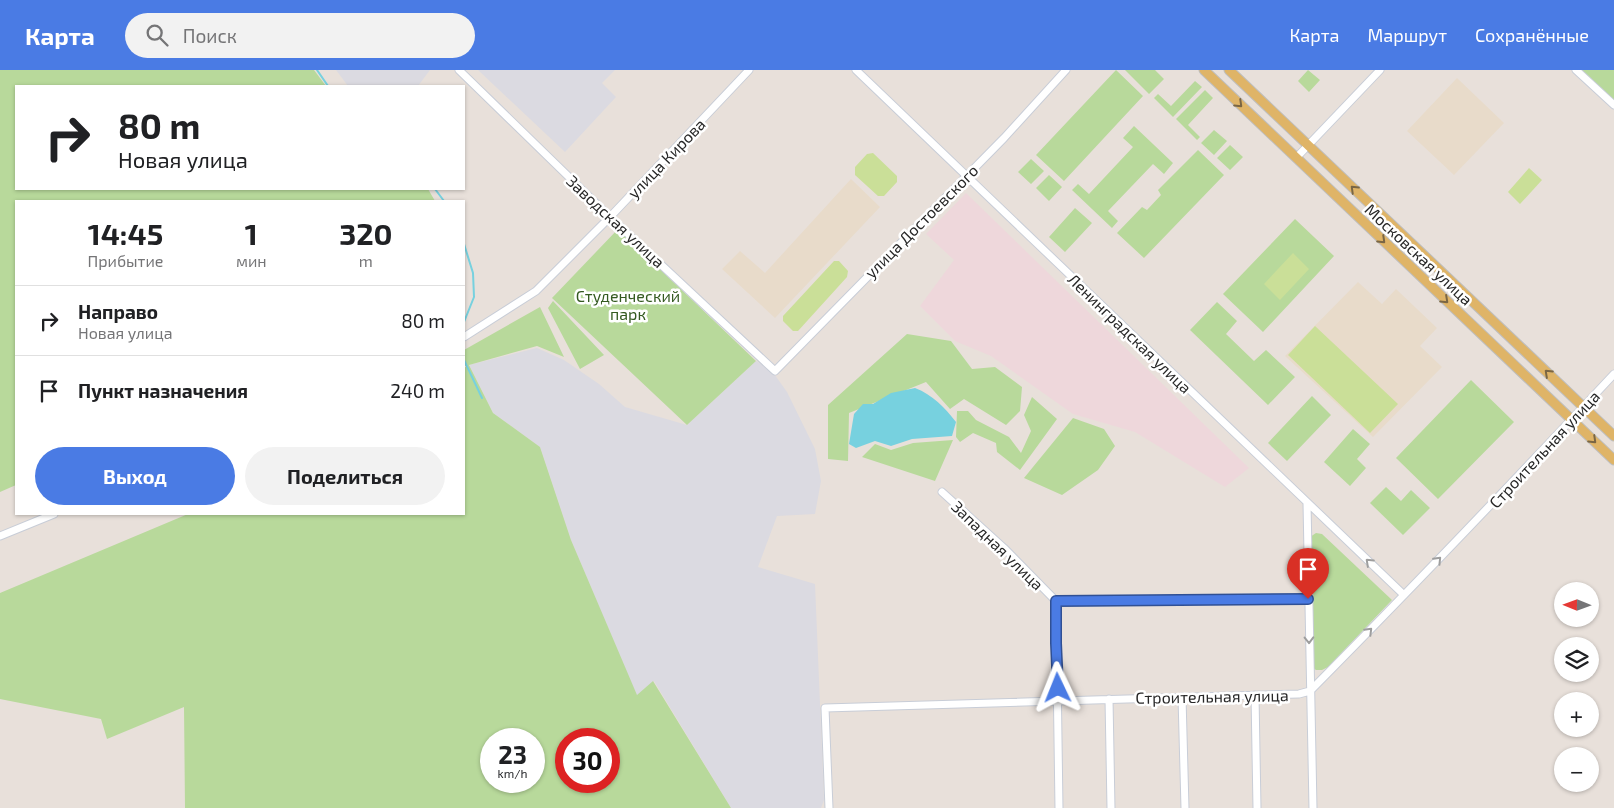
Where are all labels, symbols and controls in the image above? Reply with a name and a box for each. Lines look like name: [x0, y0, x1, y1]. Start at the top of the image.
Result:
search box: [125, 13, 475, 58]
text: Карта: [25, 21, 95, 50]
icon: search: [143, 21, 171, 49]
text: Поиск: [183, 24, 237, 47]
text: Карта: [1289, 24, 1339, 46]
text: Маршрут: [1367, 24, 1447, 46]
text: Сохранённые: [1475, 24, 1589, 46]
one-way arrow: [1233, 98, 1242, 107]
text: 80 m: [118, 104, 200, 146]
icon: right: [35, 105, 100, 170]
street label: улица Кирова: [623, 114, 709, 202]
text: Новая улица: [118, 146, 248, 172]
street label: улица Достоевского: [860, 160, 982, 282]
street label: Заводская улица: [562, 171, 669, 272]
one-way arrow: [1351, 186, 1360, 195]
street label: Московская улица: [1361, 199, 1477, 309]
text: 14:45: [88, 215, 163, 251]
text: 1: [245, 215, 258, 251]
text: 320: [339, 215, 393, 251]
one-way arrow: [1376, 234, 1385, 243]
text: Прибытие: [87, 251, 164, 270]
text: мин: [236, 251, 267, 270]
text: m: [359, 251, 373, 270]
street label: Ленинградская улица: [1064, 269, 1196, 398]
park label: Студенческий парк: [576, 286, 680, 323]
one-way arrow: [1440, 294, 1449, 303]
text: Направо: [78, 300, 158, 323]
icon: right: [35, 307, 63, 335]
text: 80 m: [401, 309, 445, 332]
text: Новая улица: [78, 323, 172, 342]
one-way arrow: [1545, 370, 1554, 379]
icon: arrive: [35, 377, 63, 405]
text: Пункт назначения: [78, 379, 248, 402]
text: 240 m: [390, 379, 445, 402]
street label: Строительная улица: [1485, 386, 1604, 512]
one-way arrow: [1588, 434, 1597, 443]
button: Выход: [35, 447, 235, 505]
button: Поделиться: [245, 447, 445, 505]
street label: Западная улица: [947, 496, 1048, 594]
pin: [1287, 548, 1329, 599]
icon: arrive: [1294, 555, 1322, 583]
one-way arrow: [1432, 557, 1441, 566]
one-way arrow: [1365, 559, 1374, 568]
north arrow: [1554, 582, 1599, 628]
map controls: [1554, 582, 1599, 792]
one-way arrow: [1363, 628, 1372, 637]
one-way arrow: [1304, 636, 1314, 644]
button: layers: [1554, 637, 1599, 682]
position arrow: [1031, 661, 1083, 713]
street label: Строительная улица: [1135, 685, 1289, 708]
button: +: [1554, 692, 1599, 737]
speed limit sign: 30: [555, 728, 620, 793]
text: 23: [498, 739, 527, 769]
button: −: [1554, 747, 1599, 792]
text: km/h: [498, 766, 527, 780]

